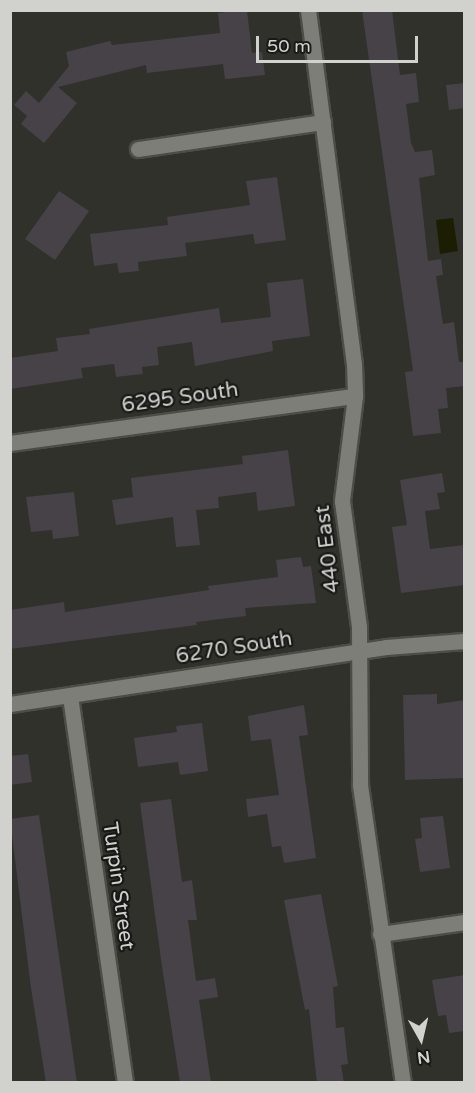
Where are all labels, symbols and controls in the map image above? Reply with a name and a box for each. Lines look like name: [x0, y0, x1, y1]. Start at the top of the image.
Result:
scale bar: [259, 24, 421, 62]
text: 50 m: [267, 35, 311, 57]
street label: 6295 South: [120, 377, 240, 419]
street label: 440 East: [310, 504, 346, 594]
street label: 6270 South: [174, 626, 294, 670]
street label: Turpin Street: [97, 820, 139, 952]
north arrow: [391, 1009, 451, 1069]
text: N: [416, 1046, 431, 1068]

